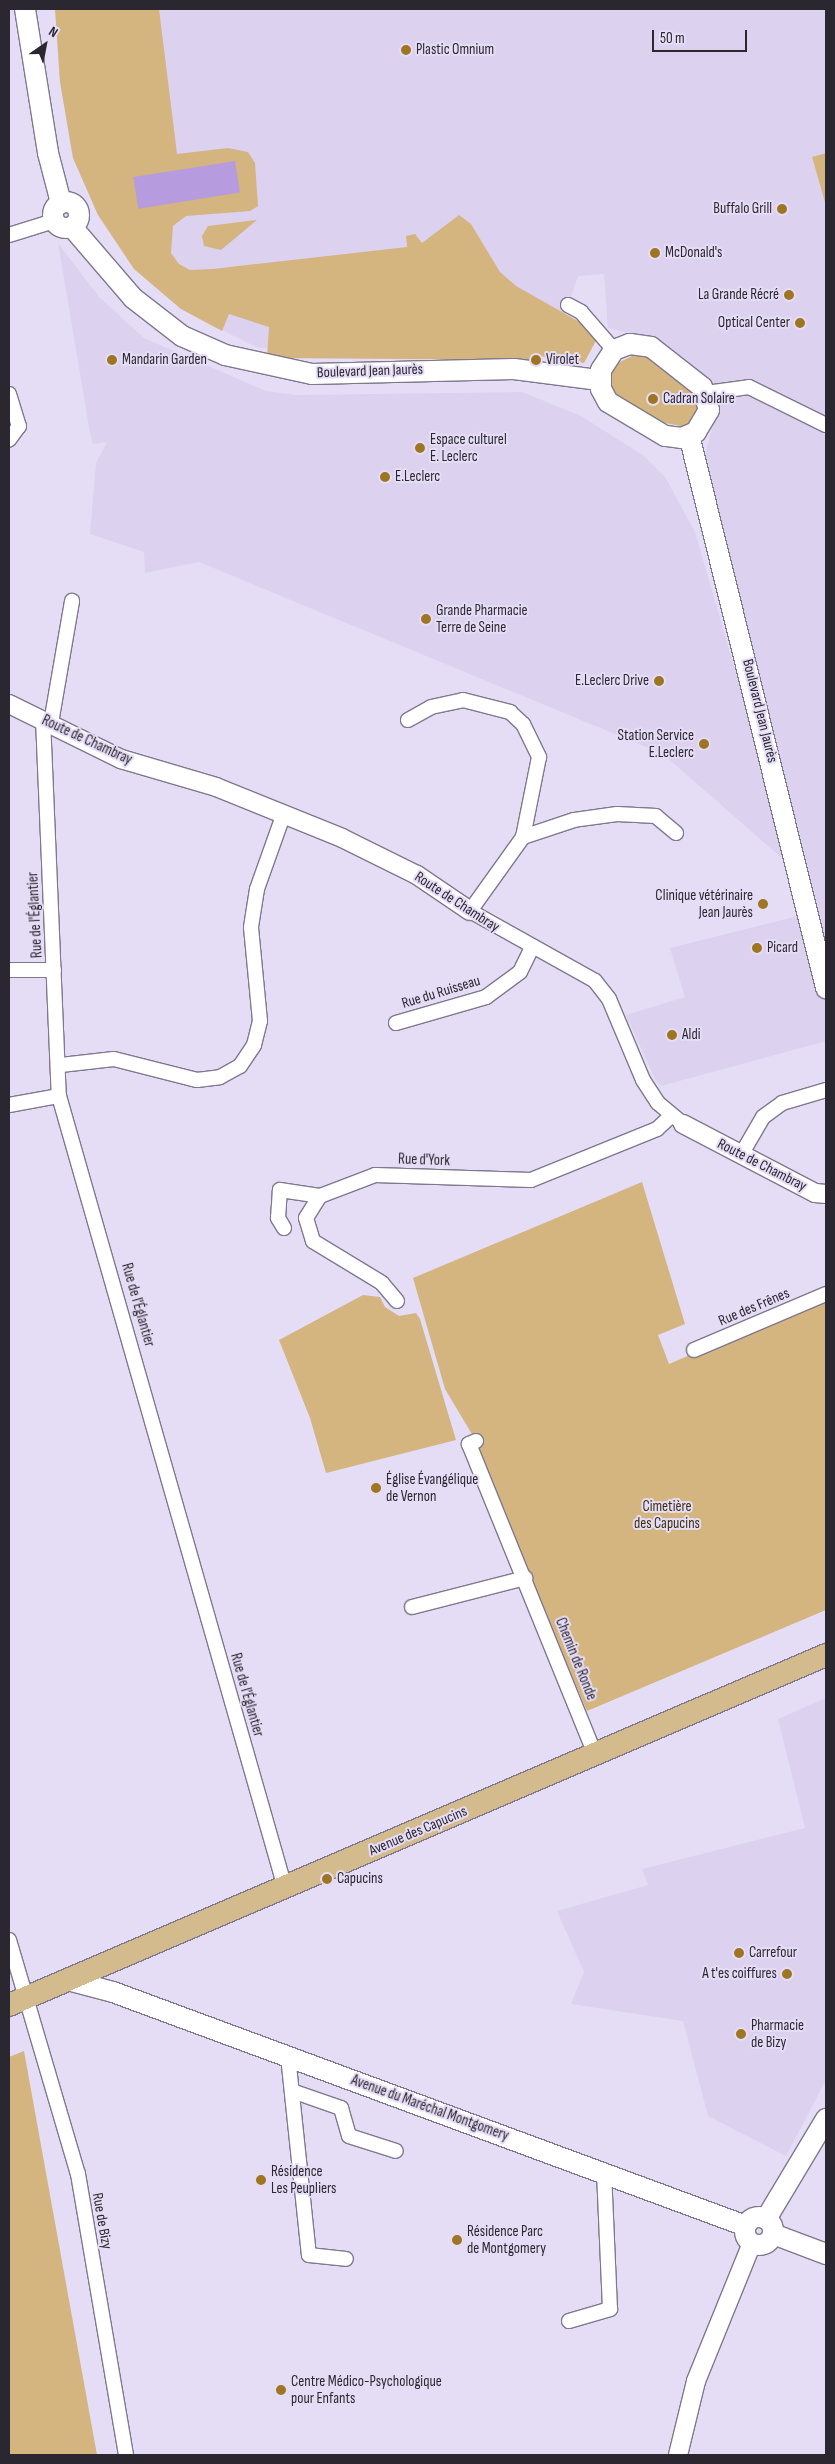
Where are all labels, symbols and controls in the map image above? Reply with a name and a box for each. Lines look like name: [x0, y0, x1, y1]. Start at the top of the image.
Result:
north arrow: [20, 20, 70, 70]
scale bar: [655, 20, 750, 52]
text: N: [46, 23, 61, 41]
text: 50 m: [660, 29, 685, 48]
place label: Plastic Omnium: [416, 41, 494, 59]
marker: Plastic Omnium: [400, 44, 412, 56]
place label: Buffalo Grill: [713, 200, 772, 218]
marker: Buffalo Grill: [776, 203, 788, 215]
place label: McDonald's: [665, 244, 722, 262]
marker: McDonald's: [649, 247, 661, 259]
place label: La Grande Récré: [698, 286, 779, 304]
marker: La Grande Récré: [783, 289, 795, 301]
place label: Optical Center: [718, 314, 790, 332]
marker: Optical Center: [794, 317, 806, 329]
place label: Mandarin Garden: [122, 351, 207, 369]
place label: Virolet: [546, 351, 579, 369]
marker: Mandarin Garden: [106, 354, 118, 366]
marker: Virolet: [530, 354, 542, 366]
street label: Boulevard Jean Jaurès: [317, 360, 423, 382]
place label: Cadran Solaire: [663, 390, 735, 408]
marker: Cadran Solaire: [647, 393, 659, 405]
place label: Espace culturel E. Leclerc: [430, 430, 507, 465]
marker: Espace culturel E. Leclerc: [414, 442, 426, 454]
place label: E.Leclerc: [395, 468, 440, 486]
marker: E.Leclerc: [379, 471, 391, 483]
place label: Grande Pharmacie Terre de Seine: [436, 601, 527, 636]
marker: Grande Pharmacie Terre de Seine: [420, 613, 432, 625]
street label: Boulevard Jean Jaurès: [738, 657, 782, 765]
place label: E.Leclerc Drive: [575, 672, 649, 690]
marker: E.Leclerc Drive: [653, 675, 665, 687]
street label: Route de Chambray: [39, 711, 135, 769]
place label: Station Service E.Leclerc: [617, 726, 694, 761]
marker: Station Service E.Leclerc: [698, 738, 710, 750]
street label: Route de Chambray: [411, 868, 503, 936]
street label: Rue de l'Églantier: [24, 871, 46, 959]
place label: Clinique vétérinaire Jean Jaurès: [655, 886, 753, 921]
marker: Clinique vétérinaire Jean Jaurès: [757, 898, 769, 910]
place label: Picard: [767, 939, 798, 957]
marker: Picard: [751, 942, 763, 954]
street label: Rue du Ruisseau: [400, 972, 482, 1012]
place label: Aldi: [682, 1026, 700, 1044]
marker: Aldi: [666, 1029, 678, 1041]
street label: Route de Chambray: [714, 1135, 810, 1195]
street label: Rue d'York: [398, 1150, 450, 1170]
street label: Rue de l'Églantier: [117, 1261, 159, 1349]
street label: Rue des Frênes: [716, 1284, 792, 1330]
place label: Église Évangélique de Vernon: [386, 1470, 478, 1505]
marker: Église Évangélique de Vernon: [370, 1482, 382, 1494]
park label: Cimetière des Capucins: [634, 1497, 700, 1532]
street label: Chemin de Ronde: [551, 1615, 601, 1703]
street label: Rue de l'Églantier: [226, 1651, 268, 1739]
street label: Avenue des Capucins: [366, 1802, 470, 1860]
place label: Capucins: [337, 1870, 383, 1888]
marker: Capucins: [321, 1873, 333, 1885]
place label: Carrefour: [749, 1944, 797, 1962]
marker: Carrefour: [733, 1947, 745, 1959]
place label: A t'es coiffures: [702, 1965, 777, 1983]
marker: A t'es coiffures: [781, 1968, 793, 1980]
place label: Pharmacie de Bizy: [751, 2016, 804, 2051]
marker: Pharmacie de Bizy: [735, 2028, 747, 2040]
street label: Avenue du Maréchal Montgomery: [349, 2071, 511, 2145]
place label: Résidence Les Peupliers: [271, 2162, 336, 2197]
marker: Résidence Les Peupliers: [255, 2174, 267, 2186]
street label: Rue de Bizy: [88, 2191, 116, 2251]
place label: Résidence Parc de Montgomery: [467, 2222, 546, 2257]
marker: Résidence Parc de Montgomery: [451, 2234, 463, 2246]
place label: Centre Médico-Psychologique pour Enfants: [291, 2372, 442, 2407]
marker: Centre Médico-Psychologique pour Enfants: [275, 2384, 287, 2396]

